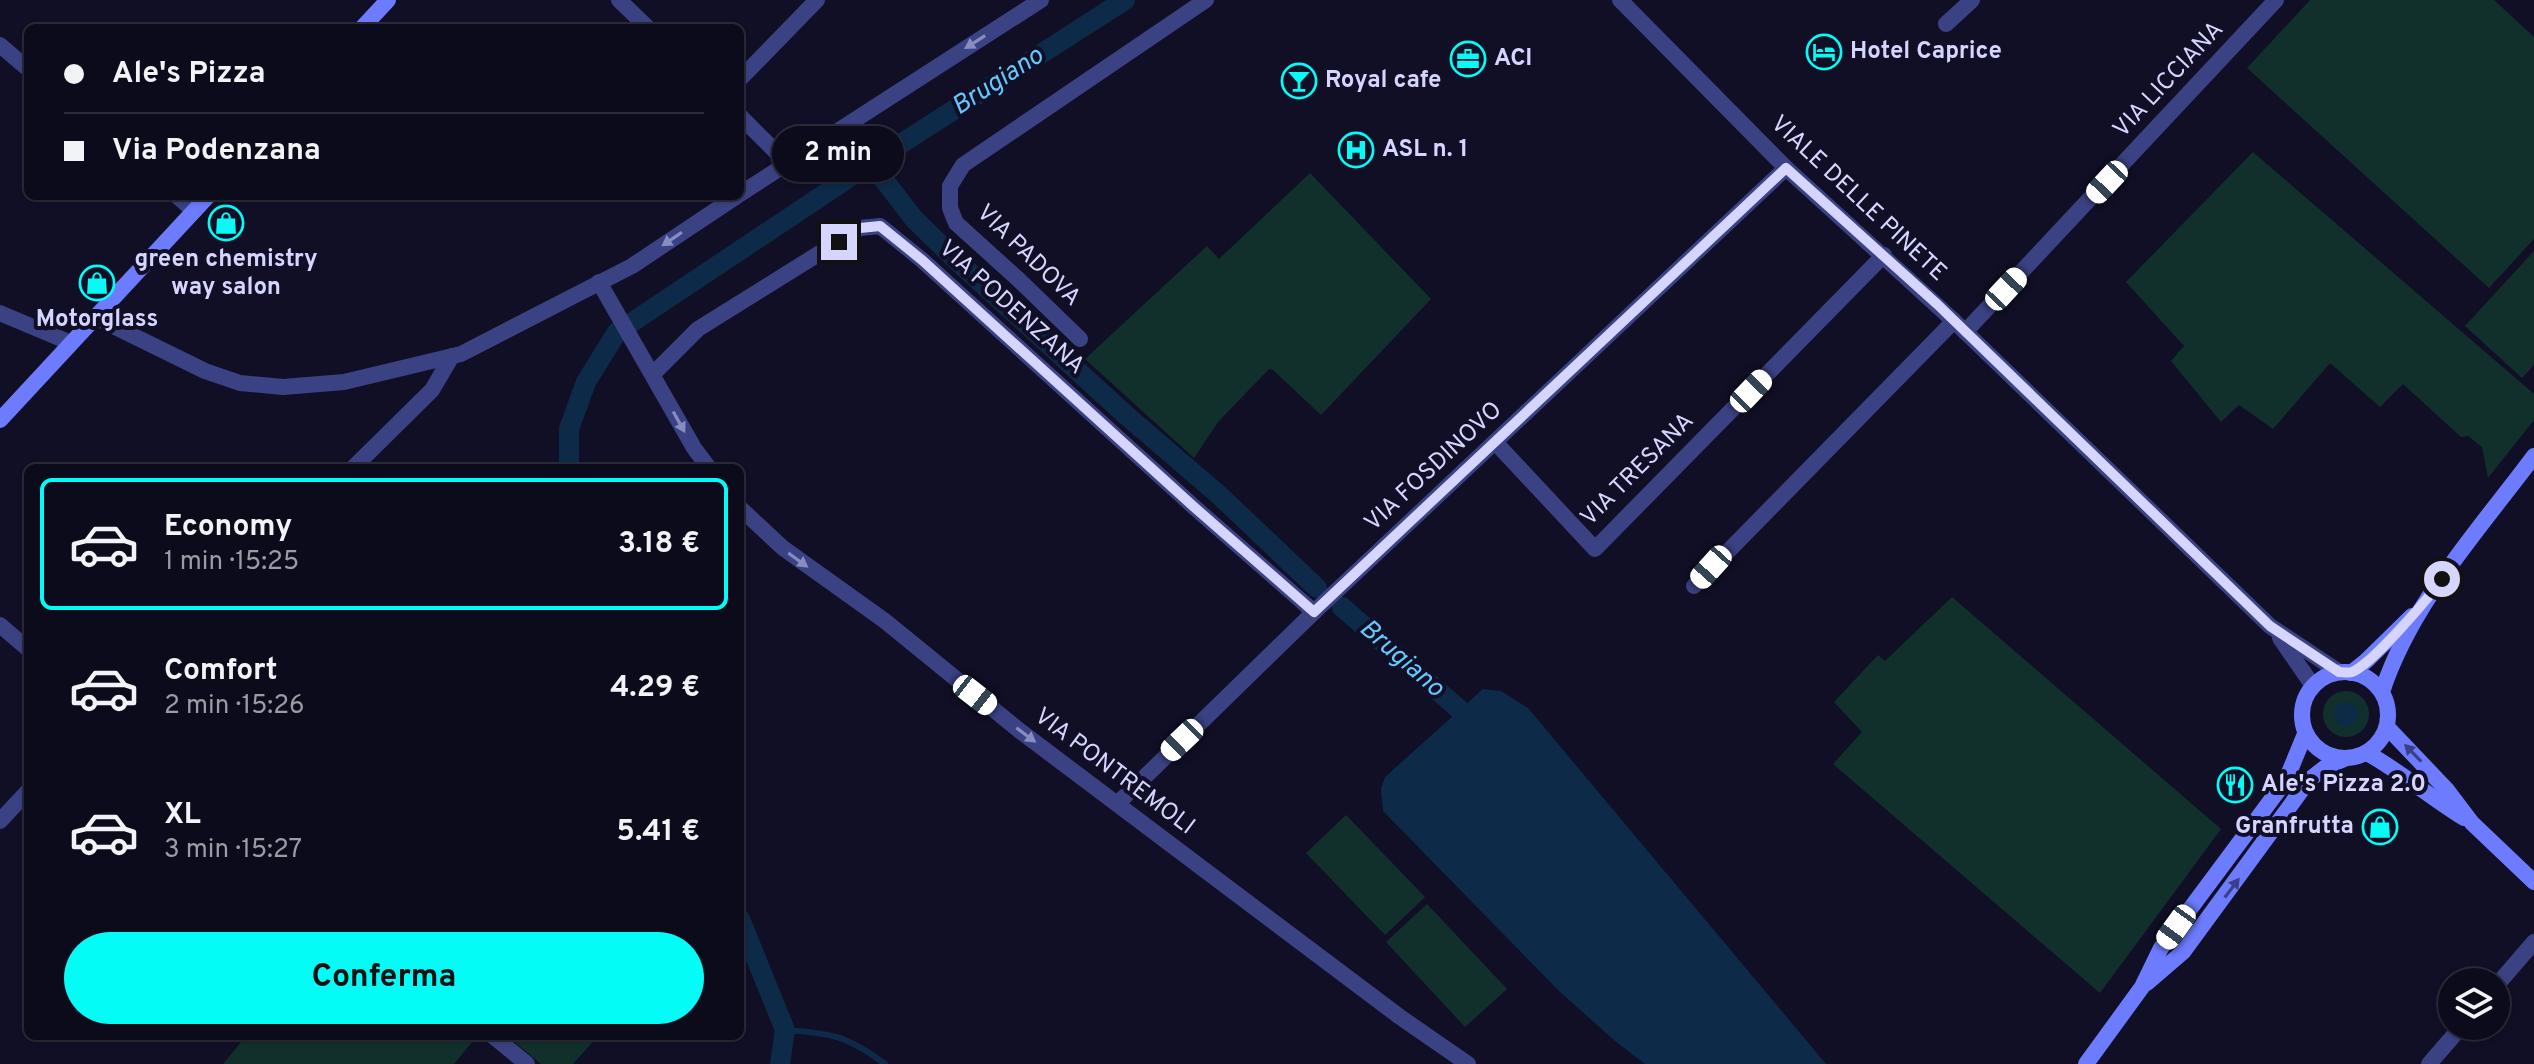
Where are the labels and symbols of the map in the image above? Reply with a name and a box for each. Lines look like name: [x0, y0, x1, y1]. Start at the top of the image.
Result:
street label: VIA LICCIANA: [2107, 15, 2231, 145]
hotel icon: Hotel Caprice: [1805, 33, 1843, 71]
one-way arrow: [964, 34, 986, 48]
place label: Hotel Caprice: [1850, 37, 2002, 67]
water label: Brugiano: [946, 40, 1050, 124]
office icon: ACI: [1449, 40, 1487, 78]
place label: ACI: [1494, 44, 1532, 74]
bar icon: Royal cafe: [1280, 62, 1318, 100]
place label: Royal cafe: [1325, 66, 1441, 96]
street label: VIALE DELLE PINETE: [1764, 110, 1952, 288]
callout: 2 min: [773, 126, 905, 182]
hospital icon: ASL n. 1: [1337, 131, 1375, 169]
place label: ASL n. 1: [1382, 135, 1468, 165]
car: [2082, 156, 2132, 208]
street label: VIA PADOVA: [969, 199, 1087, 313]
shop icon: green chemistry way salon: [207, 204, 245, 242]
route end: [821, 224, 857, 260]
one-way arrow: [661, 231, 683, 246]
street label: VIA PODENZANA: [932, 234, 1090, 382]
place label: green chemistry way salon: [134, 245, 318, 303]
car: [1981, 263, 2031, 315]
shop icon: Motorglass: [78, 264, 116, 302]
place label: Motorglass: [36, 305, 158, 335]
car: [1726, 365, 1776, 417]
street label: VIA FOSDINOVO: [1359, 396, 1509, 538]
street label: VIA TRESANA: [1575, 407, 1701, 533]
one-way arrow: [672, 411, 686, 433]
car: [1686, 541, 1736, 593]
one-way arrow: [788, 551, 809, 567]
route start: [2424, 561, 2460, 597]
water label: Brugiano: [1352, 613, 1451, 705]
car: [949, 671, 1001, 719]
street label: VIA PONTREMOLI: [1028, 702, 1200, 842]
car: [1156, 715, 1208, 765]
one-way arrow: [1016, 727, 1036, 743]
one-way arrow: [2404, 744, 2422, 763]
restaurant icon: Ale's Pizza 2.0: [2216, 766, 2254, 804]
place label: Ale's Pizza 2.0: [2261, 770, 2426, 800]
shop icon: Granfrutta: [2361, 808, 2399, 846]
place label: Granfrutta: [2235, 812, 2354, 842]
one-way arrow: [2223, 877, 2239, 898]
car: [2152, 901, 2200, 953]

